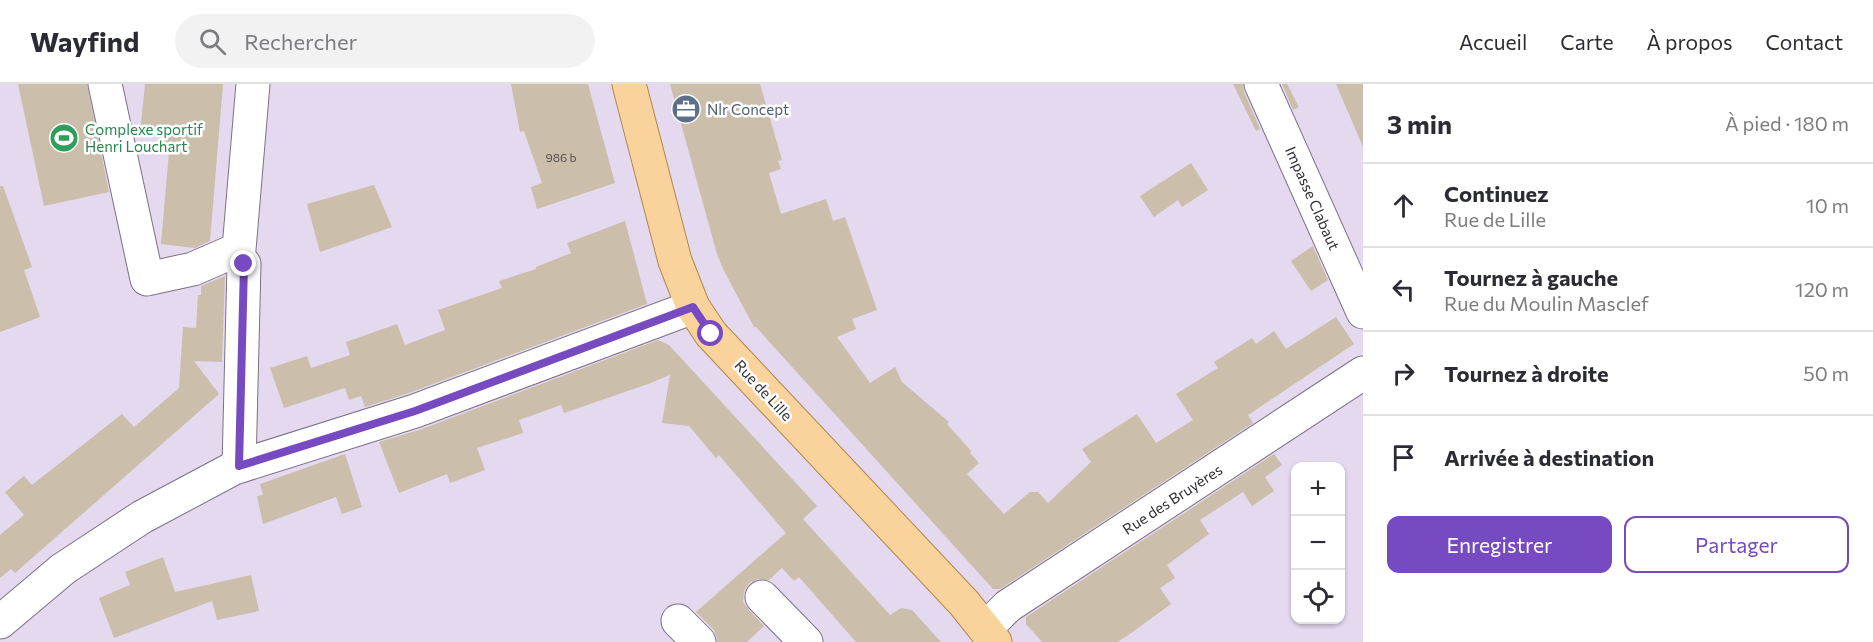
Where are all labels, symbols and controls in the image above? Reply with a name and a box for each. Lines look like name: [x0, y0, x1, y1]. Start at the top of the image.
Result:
search box: [175, 14, 595, 68]
text: Wayfind: [30, 24, 139, 58]
icon: search: [196, 25, 229, 58]
text: Rechercher: [244, 28, 357, 55]
text: Accueil: [1459, 29, 1527, 54]
text: Carte: [1560, 29, 1614, 54]
text: À propos: [1647, 29, 1732, 54]
text: Contact: [1765, 29, 1843, 54]
office icon: Nlr Concept: [670, 93, 702, 125]
place label: Nlr Concept: [707, 100, 789, 118]
text: 3 min: [1387, 108, 1452, 139]
text: À pied · 180 m: [1725, 111, 1849, 135]
place label: Complexe sportif Henri Louchart: [85, 120, 203, 155]
sports icon: Complexe sportif Henri Louchart: [48, 122, 80, 154]
street label: Impasse Clabaut: [1282, 143, 1344, 253]
house number: 986 b: [545, 150, 577, 164]
text: Continuez: [1444, 180, 1549, 207]
icon: ahead: [1387, 189, 1420, 222]
text: 10 m: [1806, 193, 1849, 217]
text: Rue de Lille: [1444, 207, 1546, 231]
route end: [230, 250, 256, 276]
text: Tournez à gauche: [1444, 264, 1618, 291]
icon: left: [1387, 273, 1420, 306]
text: 120 m: [1795, 277, 1849, 301]
text: Rue du Moulin Masclef: [1444, 291, 1649, 315]
route start: [697, 320, 723, 346]
street label: Rue de Lille: [731, 356, 797, 424]
icon: right: [1387, 357, 1420, 390]
text: Tournez à droite: [1444, 360, 1609, 387]
text: 50 m: [1803, 361, 1849, 385]
icon: arrive: [1387, 441, 1420, 474]
text: Arrivée à destination: [1444, 444, 1654, 471]
street label: Rue des Bruyères: [1119, 460, 1225, 538]
map controls: [1291, 462, 1345, 624]
button: +: [1291, 462, 1345, 516]
button: −: [1291, 516, 1345, 570]
button: Enregistrer: [1387, 516, 1612, 573]
button: Partager: [1624, 516, 1849, 573]
button: locate: [1291, 570, 1345, 624]

